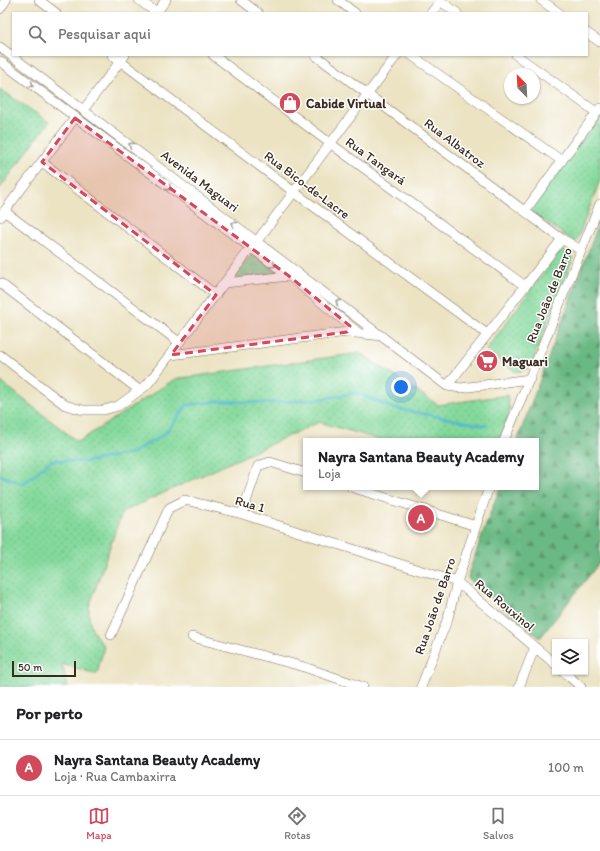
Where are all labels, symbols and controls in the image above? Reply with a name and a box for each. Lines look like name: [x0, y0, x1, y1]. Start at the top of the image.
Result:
search box: [12, 12, 588, 56]
icon: search: [26, 23, 48, 45]
text: Pesquisar aqui: [58, 25, 151, 43]
north arrow: [504, 68, 540, 104]
one-way arrow: [27, 80, 34, 87]
shop icon: Cabide Virtual: [277, 90, 303, 116]
place label: Cabide Virtual: [306, 96, 386, 111]
street label: Rua Albatroz: [422, 115, 489, 171]
street label: Rua Tangará: [343, 134, 409, 188]
one-way arrow: [128, 142, 135, 149]
street label: Avenida Maguari: [158, 147, 242, 215]
street label: Rua Bico-de-Lacre: [261, 148, 353, 222]
one-way arrow: [164, 183, 171, 190]
one-way arrow: [232, 221, 239, 228]
street label: Rua João de Barro: [523, 245, 575, 345]
one-way arrow: [269, 260, 276, 267]
one-way arrow: [335, 299, 342, 307]
supermarket icon: Maguari: [474, 348, 500, 374]
place label: Maguari: [502, 354, 548, 370]
your location: [391, 377, 411, 397]
popup: [303, 438, 539, 490]
text: Nayra Santana Beauty Academy: [318, 448, 524, 466]
text: Loja: [318, 466, 341, 481]
street label: Rua 1: [233, 493, 267, 515]
pin: A: [408, 503, 434, 533]
street label: Rua João de Barro: [411, 555, 459, 656]
street label: Rua Rouxinol: [472, 576, 538, 634]
map controls: [552, 639, 588, 675]
button: layers: [552, 639, 588, 675]
scale bar: [12, 659, 76, 678]
text: 50 m: [18, 661, 42, 674]
text: Por perto: [16, 703, 83, 723]
text: Nayra Santana Beauty Academy: [54, 751, 260, 769]
text: A: [25, 760, 33, 775]
text: 100 m: [548, 760, 584, 775]
text: Loja · Rua Cambaxirra: [54, 769, 176, 784]
tab: Mapa: [86, 805, 112, 842]
tab: Rotas: [284, 805, 311, 842]
tab: Salvos: [483, 805, 514, 842]

